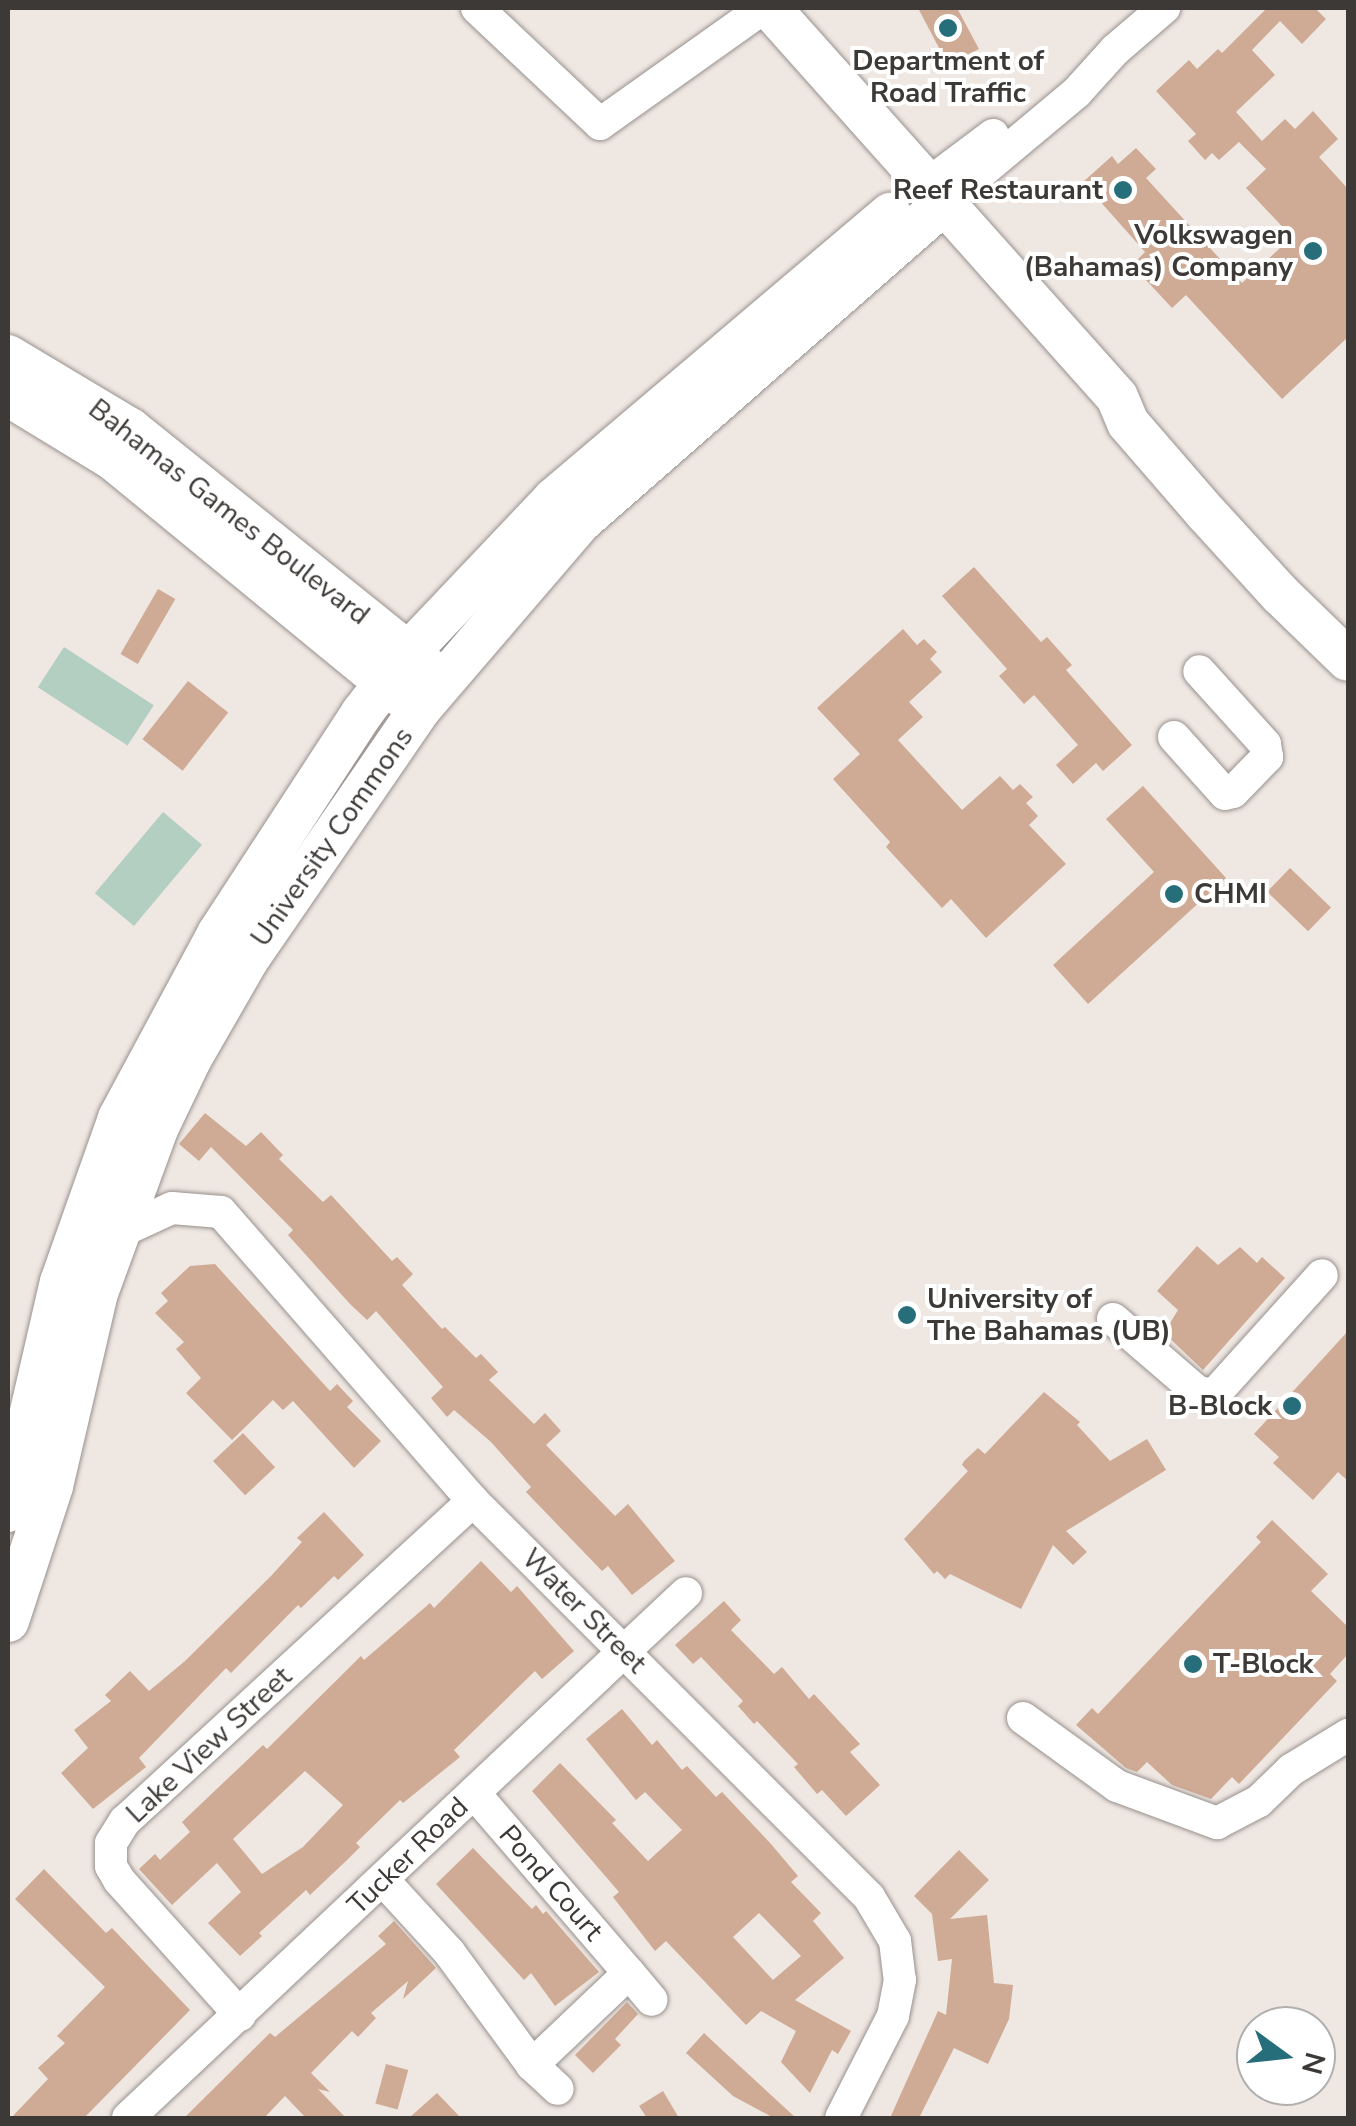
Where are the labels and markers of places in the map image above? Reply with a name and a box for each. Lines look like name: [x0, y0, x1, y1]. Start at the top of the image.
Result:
marker: Department of Road Traffic: [937, 17, 959, 39]
place label: Department of Road Traffic: [852, 44, 1044, 110]
place label: Reef Restaurant: [893, 173, 1103, 207]
marker: Reef Restaurant: [1112, 179, 1134, 201]
place label: Volkswagen (Bahamas) Company: [1024, 218, 1293, 284]
marker: Volkswagen (Bahamas) Company: [1302, 240, 1324, 262]
place label: CHMI: [1194, 877, 1267, 911]
marker: CHMI: [1163, 883, 1185, 905]
place label: University of The Bahamas (UB): [927, 1282, 1171, 1348]
marker: University of The Bahamas (UB): [896, 1304, 918, 1326]
place label: B-Block: [1168, 1389, 1272, 1423]
marker: B-Block: [1281, 1395, 1303, 1417]
place label: T-Block: [1213, 1647, 1314, 1681]
marker: T-Block: [1182, 1653, 1204, 1675]

